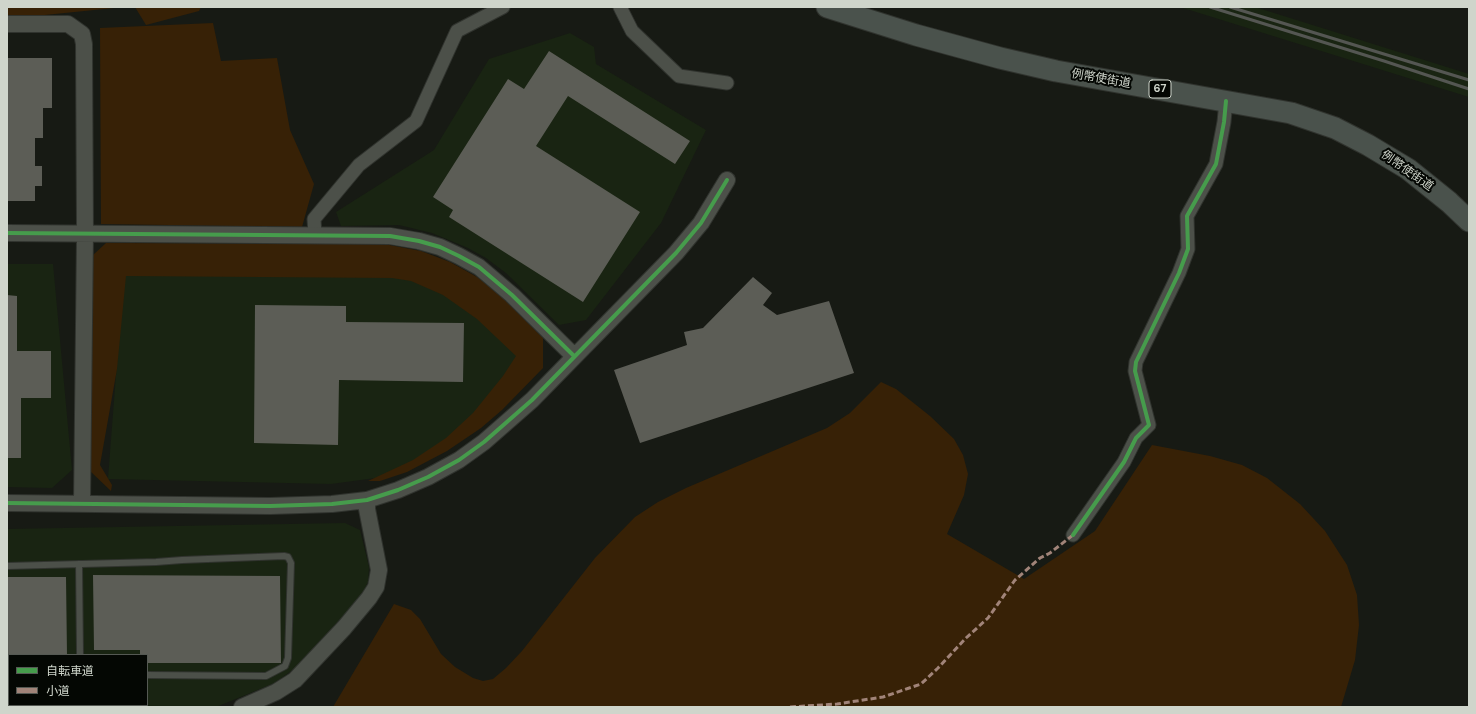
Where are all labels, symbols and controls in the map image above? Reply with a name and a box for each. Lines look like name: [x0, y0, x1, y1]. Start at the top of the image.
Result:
street label: 例幣使街道: [1070, 67, 1132, 91]
road number: 67: [1149, 80, 1171, 98]
street label: 例幣使街道: [1378, 148, 1436, 194]
legend: [8, 654, 148, 706]
text: 自転車道: [46, 663, 94, 679]
text: 小道: [46, 683, 70, 699]

